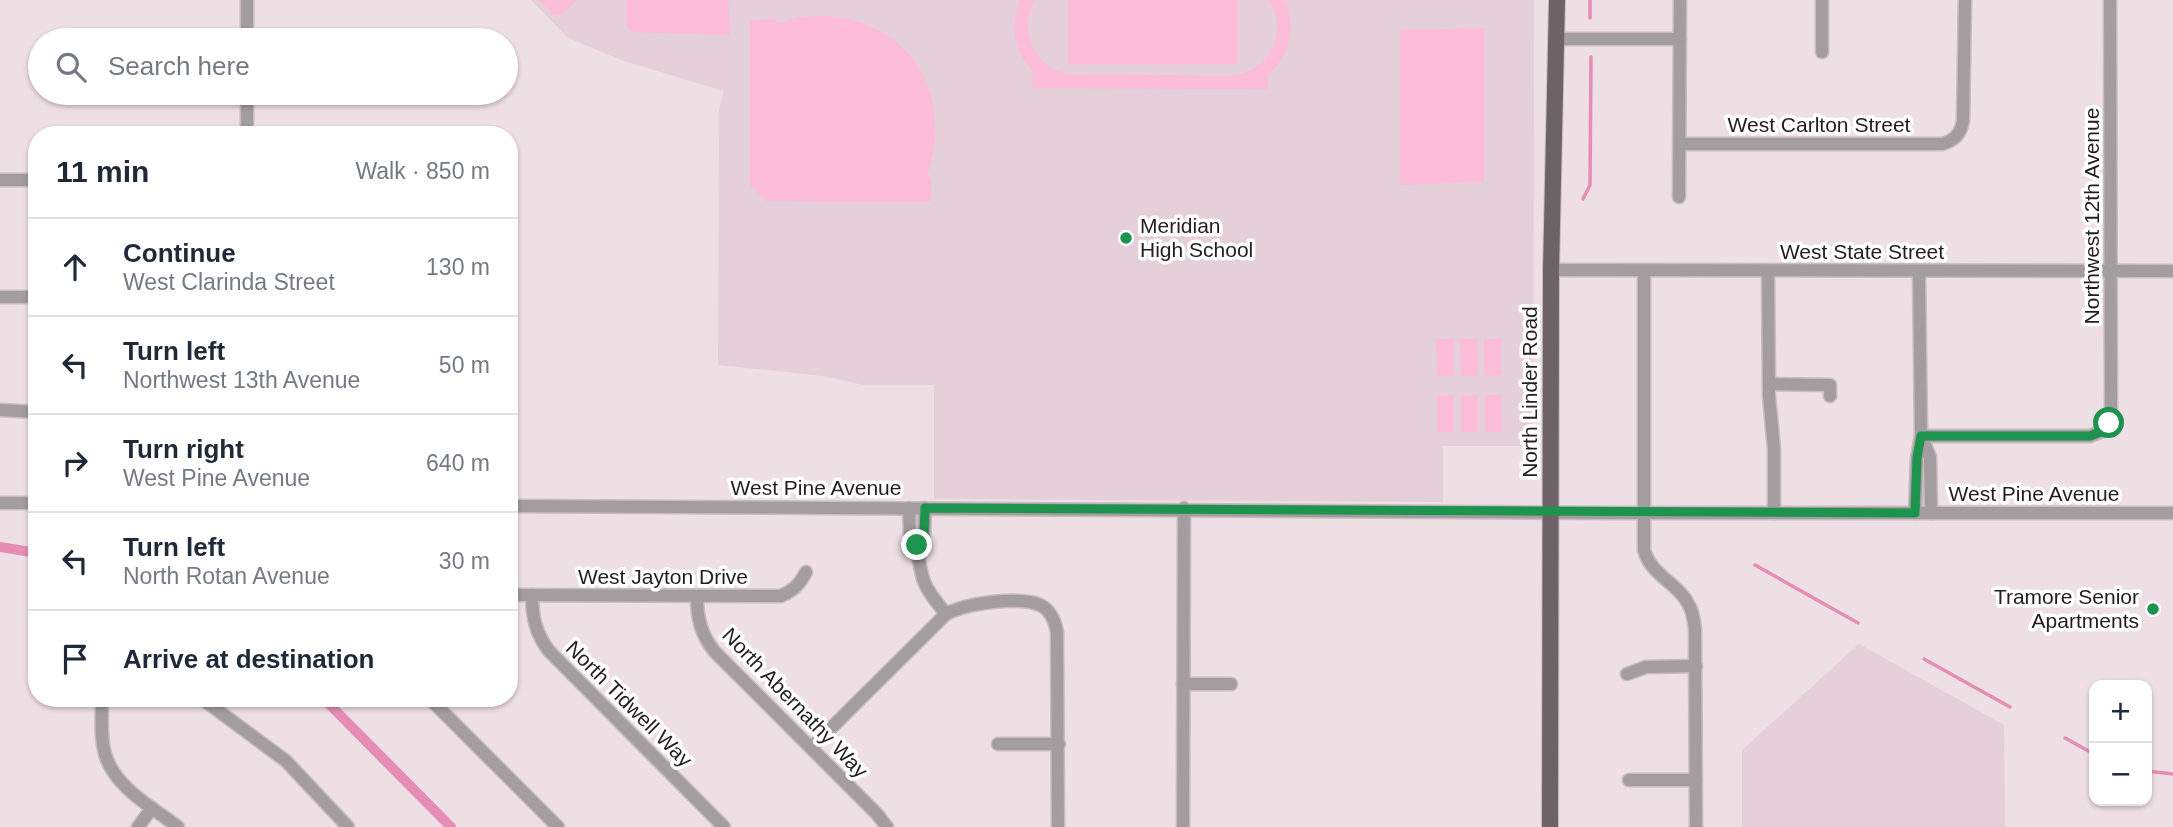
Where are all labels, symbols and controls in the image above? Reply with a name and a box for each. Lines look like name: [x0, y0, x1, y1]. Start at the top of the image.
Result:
search box: [28, 28, 518, 105]
icon: search: [52, 48, 90, 86]
text: Search here: [108, 51, 250, 81]
street label: Northwest 12th Avenue: [2080, 108, 2103, 324]
street label: West Carlton Street: [1728, 113, 1911, 136]
text: 11 min: [56, 155, 149, 188]
text: Walk · 850 m: [355, 158, 490, 184]
place label: Meridian High School: [1140, 214, 1253, 261]
marker: Meridian High School: [1118, 230, 1134, 246]
text: Continue: [123, 238, 236, 268]
street label: West State Street: [1780, 240, 1944, 263]
icon: ahead: [56, 248, 94, 286]
text: 130 m: [426, 254, 490, 280]
text: West Clarinda Street: [123, 269, 335, 295]
street label: North Linder Road: [1518, 306, 1541, 478]
text: Turn left: [123, 336, 225, 366]
icon: left: [56, 346, 94, 384]
text: 50 m: [439, 352, 490, 378]
text: Northwest 13th Avenue: [123, 367, 360, 393]
route start: [2093, 407, 2124, 438]
text: Turn right: [123, 434, 244, 464]
icon: right: [56, 444, 94, 482]
text: 640 m: [426, 450, 490, 476]
text: West Pine Avenue: [123, 465, 310, 491]
street label: West Pine Avenue: [731, 476, 901, 499]
street label: West Pine Avenue: [1949, 482, 2119, 505]
route end: [901, 529, 932, 560]
text: Turn left: [123, 532, 225, 562]
icon: left: [56, 542, 94, 580]
text: 30 m: [439, 548, 490, 574]
text: North Rotan Avenue: [123, 563, 330, 589]
street label: West Jayton Drive: [578, 565, 748, 588]
place label: Tramore Senior Apartments: [1994, 585, 2139, 632]
marker: Tramore Senior Apartments: [2145, 601, 2161, 617]
street label: North Abernathy Way: [718, 623, 873, 783]
street label: North Tidwell Way: [562, 636, 697, 772]
icon: arrive: [56, 640, 94, 678]
text: Arrive at destination: [123, 644, 374, 674]
map controls: [2089, 680, 2152, 806]
button: +: [2089, 680, 2152, 743]
button: −: [2089, 743, 2152, 806]

